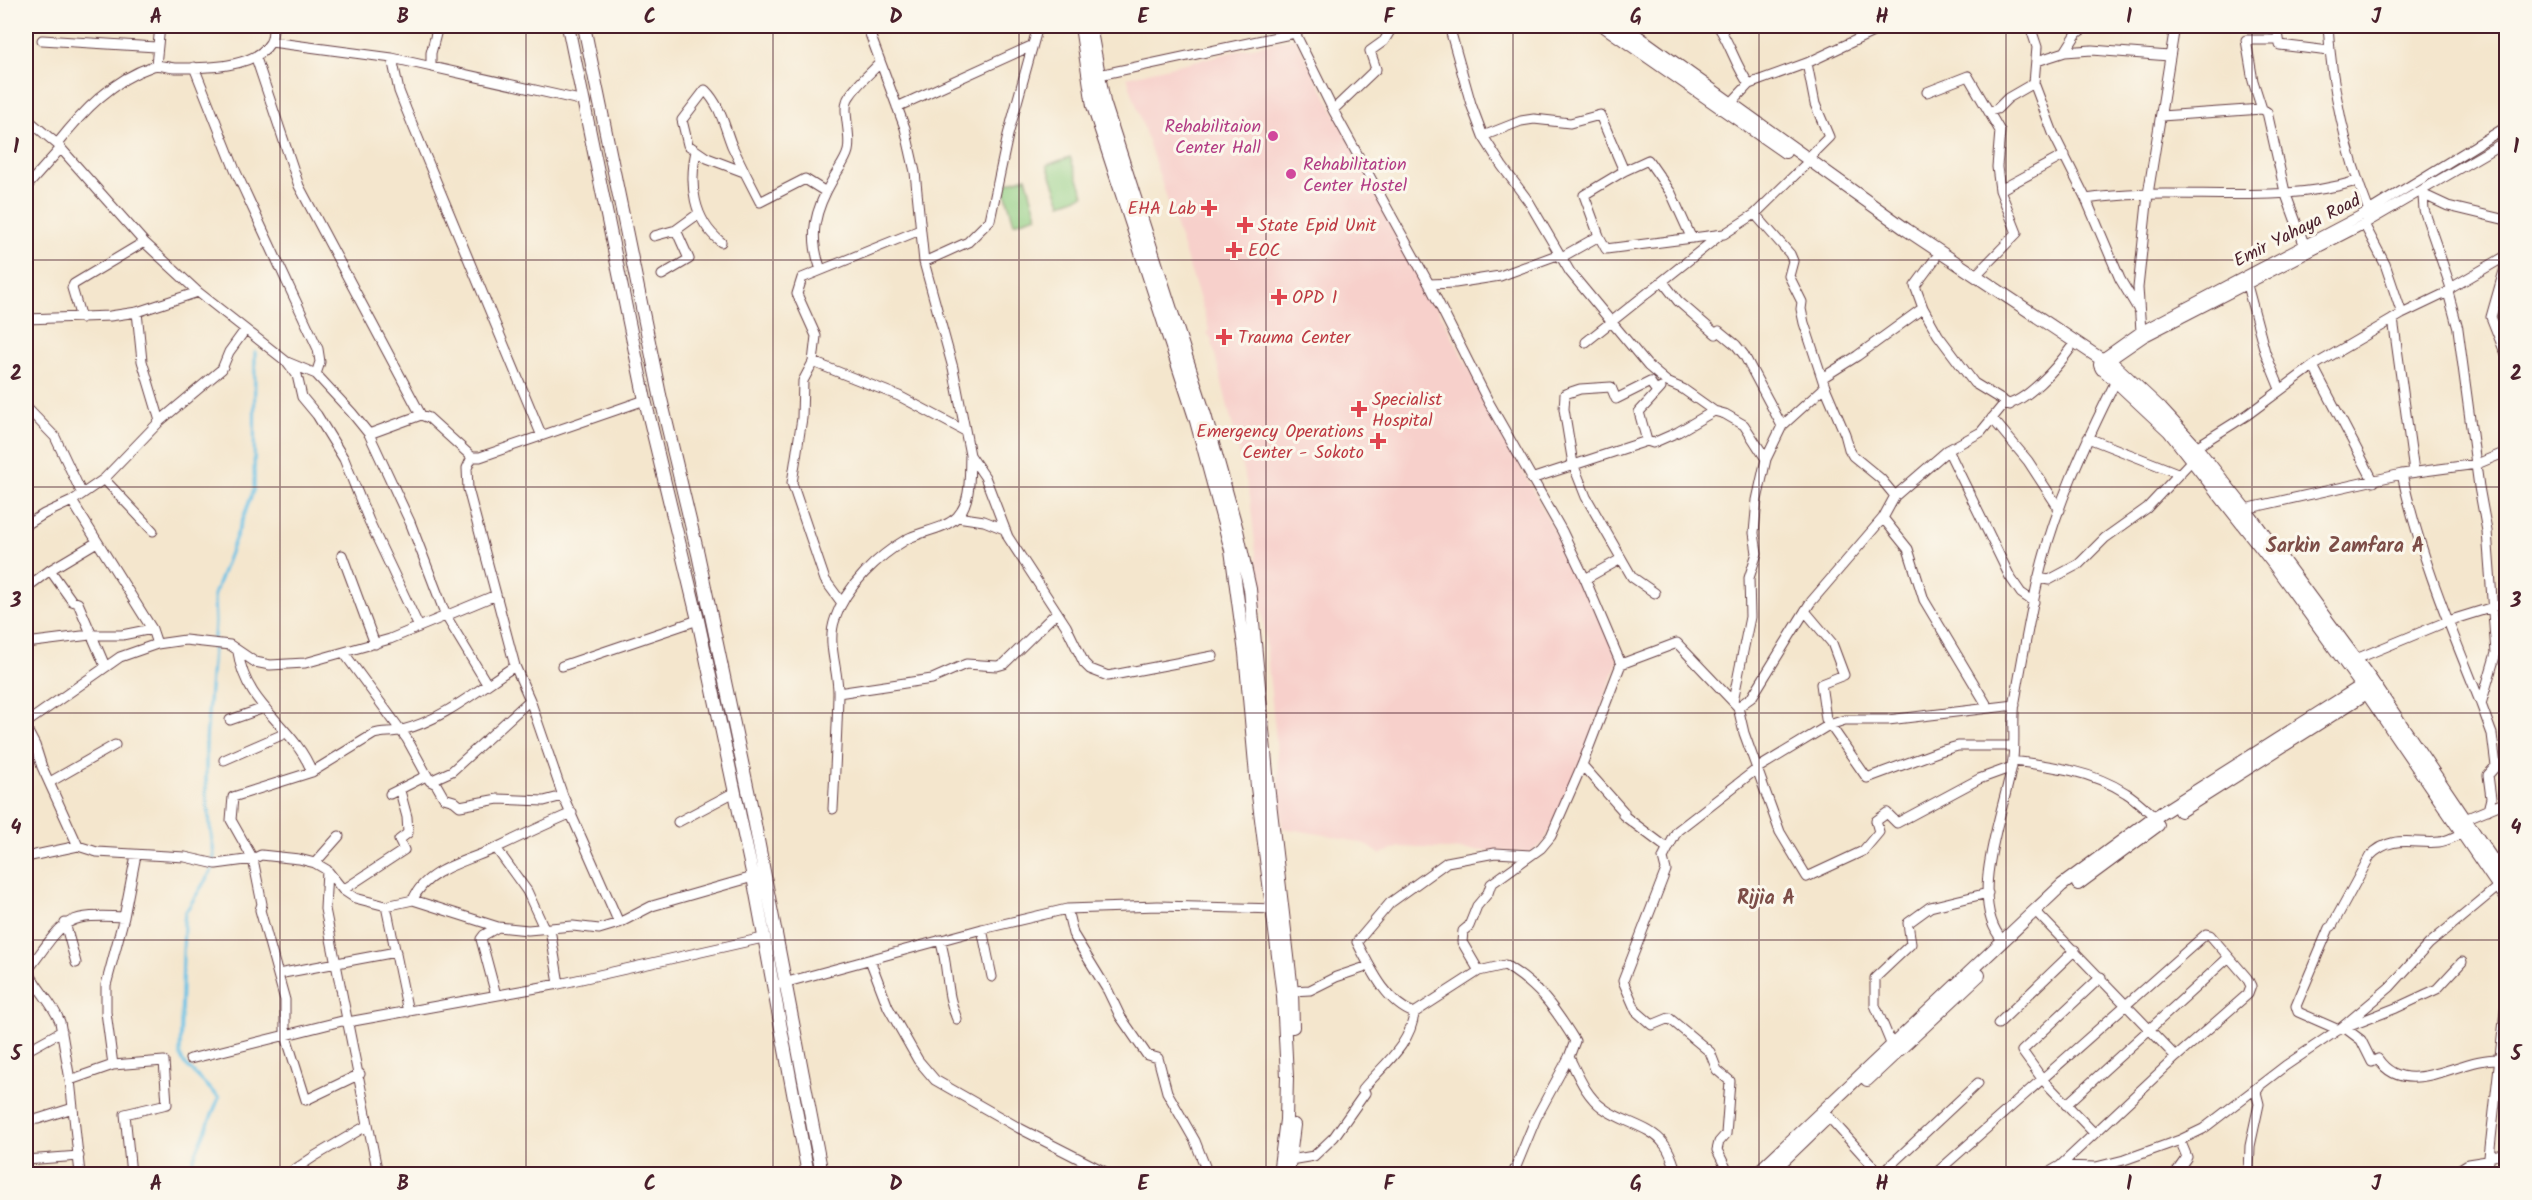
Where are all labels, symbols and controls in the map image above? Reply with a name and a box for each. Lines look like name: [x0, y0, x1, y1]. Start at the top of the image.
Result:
text: A: [150, 2, 162, 34]
text: B: [397, 2, 409, 34]
text: C: [644, 2, 656, 34]
text: D: [889, 2, 903, 34]
text: E: [1137, 2, 1149, 34]
text: F: [1384, 2, 1396, 34]
text: G: [1630, 2, 1642, 34]
text: H: [1875, 2, 1889, 34]
text: I: [2126, 2, 2132, 34]
text: J: [2371, 2, 2382, 34]
place label: Rehabilitaion Center Hall: [1164, 113, 1262, 163]
marker: Rehabilitaion Center Hall: [1266, 129, 1280, 143]
text: 1: [13, 132, 19, 164]
text: 1: [2513, 132, 2519, 164]
place label: Rehabilitation Center Hostel: [1303, 151, 1408, 201]
marker: Rehabilitation Center Hostel: [1284, 167, 1298, 181]
street label: Emir Yahaya Road: [2229, 186, 2367, 276]
place label: EHA Lab: [1128, 195, 1197, 224]
marker: EHA Lab: [1200, 199, 1218, 217]
place label: State Epid Unit: [1258, 212, 1378, 241]
marker: State Epid Unit: [1236, 216, 1254, 234]
place label: EOC: [1248, 237, 1280, 266]
marker: EOC: [1225, 241, 1243, 259]
place label: OPD 1: [1292, 284, 1337, 313]
marker: OPD 1: [1270, 288, 1288, 306]
place label: Trauma Center: [1238, 324, 1351, 353]
marker: Trauma Center: [1215, 328, 1233, 346]
text: 2: [10, 359, 22, 391]
text: 2: [2510, 359, 2522, 391]
place label: Specialist Hospital: [1372, 386, 1443, 436]
marker: Specialist Hospital: [1350, 400, 1368, 418]
place label: Emergency Operations Center - Sokoto: [1196, 418, 1364, 468]
marker: Emergency Operations Center - Sokoto: [1369, 432, 1387, 450]
district label: Sarkin Zamfara A: [2266, 531, 2424, 563]
text: 3: [10, 586, 22, 618]
text: 3: [2510, 586, 2522, 618]
text: 4: [11, 813, 22, 845]
text: 4: [2511, 813, 2522, 845]
district label: Rijia A: [1737, 883, 1795, 915]
text: 5: [10, 1039, 23, 1071]
text: 5: [2510, 1039, 2523, 1071]
text: A: [150, 1169, 162, 1200]
text: B: [397, 1169, 409, 1200]
text: C: [644, 1169, 656, 1200]
text: D: [889, 1169, 903, 1200]
text: E: [1137, 1169, 1149, 1200]
text: F: [1384, 1169, 1396, 1200]
text: G: [1630, 1169, 1642, 1200]
text: H: [1875, 1169, 1889, 1200]
text: I: [2126, 1169, 2132, 1200]
text: J: [2371, 1169, 2382, 1200]

